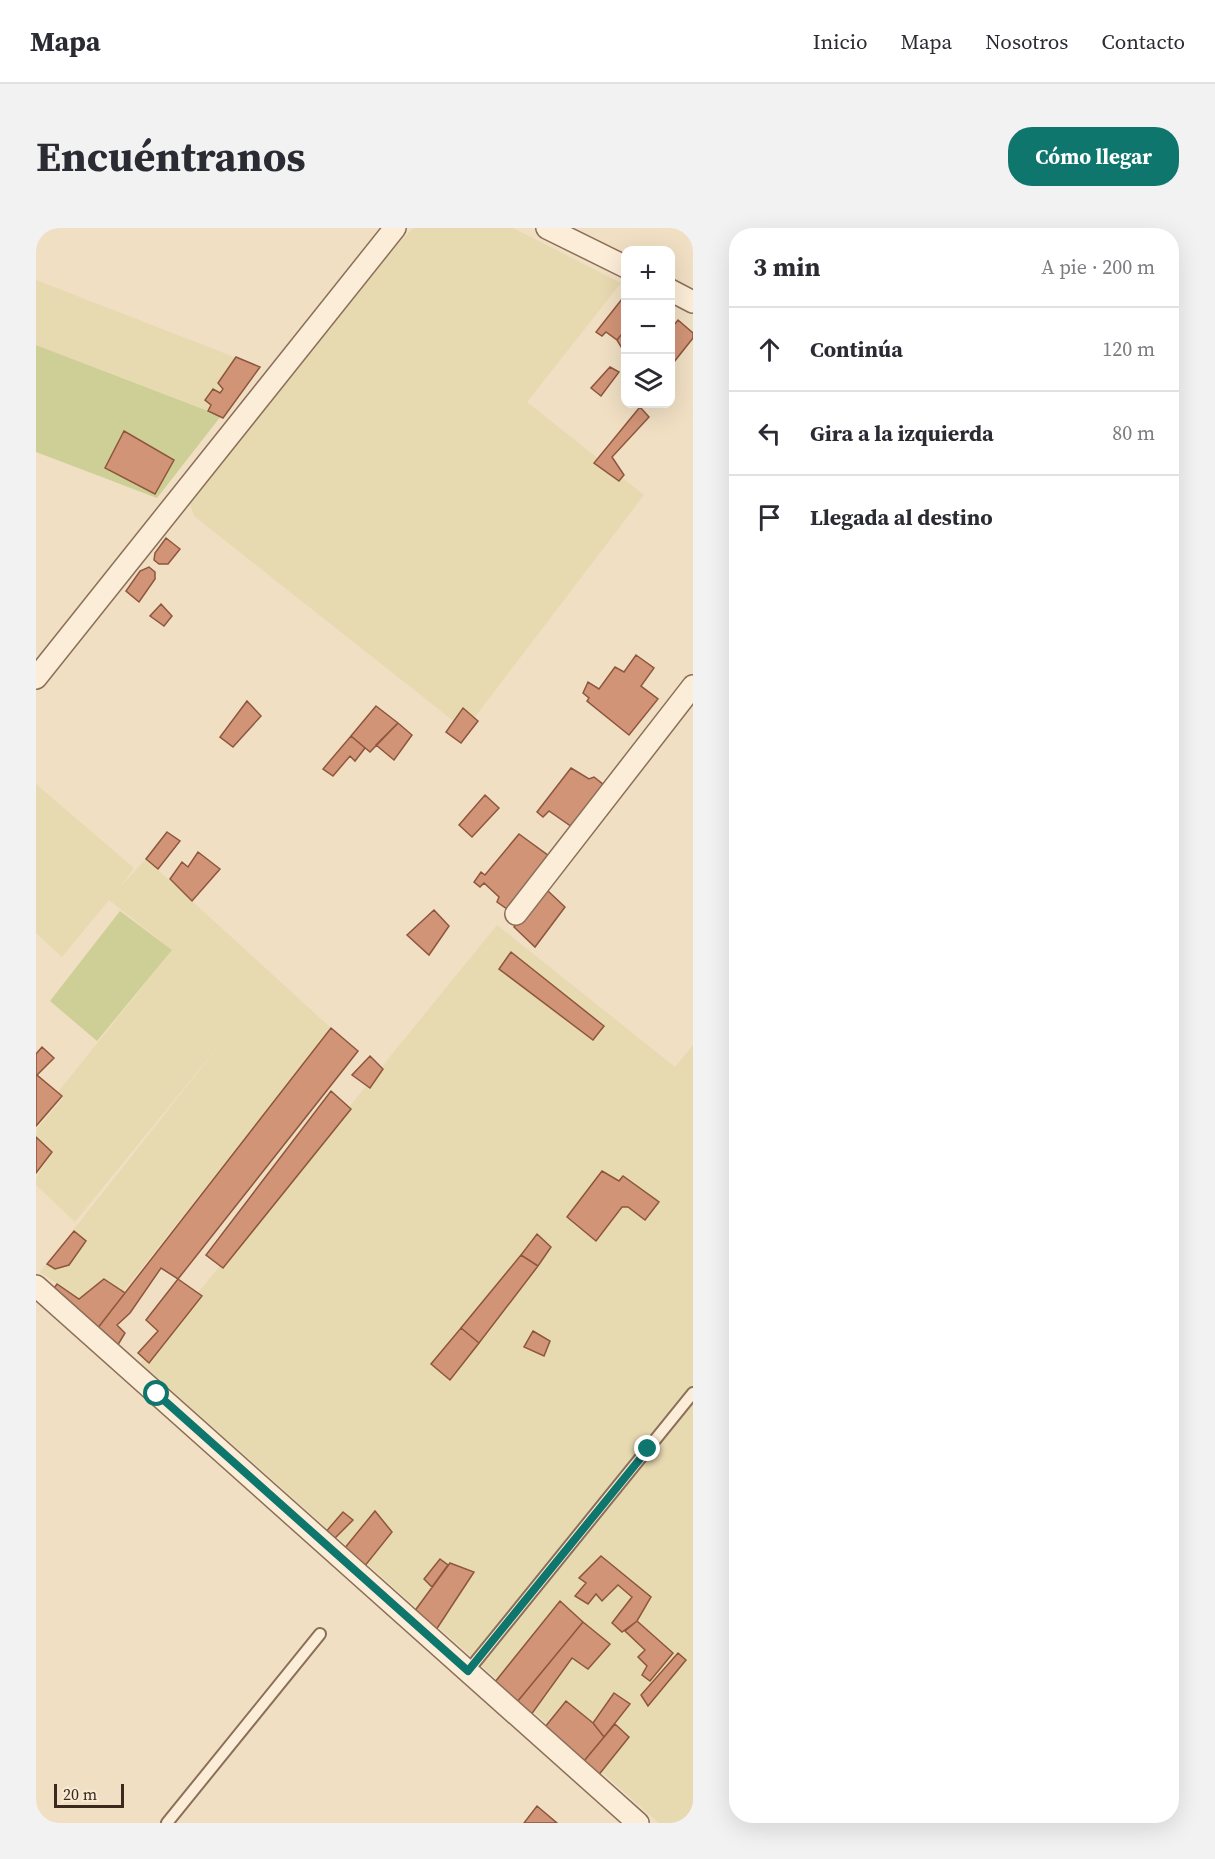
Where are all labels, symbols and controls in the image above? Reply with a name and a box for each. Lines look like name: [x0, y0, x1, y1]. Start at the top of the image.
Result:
text: Mapa: [30, 22, 101, 60]
text: Inicio: [813, 27, 867, 56]
text: Mapa: [900, 27, 952, 56]
text: Nosotros: [985, 27, 1068, 56]
text: Contacto: [1101, 27, 1185, 56]
text: Encuéntranos: [36, 127, 306, 185]
button: Cómo llegar: [1008, 127, 1179, 186]
map controls: [621, 246, 675, 408]
button: +: [621, 246, 675, 300]
text: 3 min: [753, 249, 820, 285]
text: A pie · 200 m: [1041, 253, 1155, 281]
button: −: [621, 300, 675, 354]
icon: ahead: [753, 333, 786, 366]
text: Continúa: [810, 334, 903, 364]
text: 120 m: [1102, 335, 1155, 363]
button: layers: [621, 354, 675, 408]
icon: left: [753, 417, 786, 450]
text: Gira a la izquierda: [810, 418, 994, 448]
text: 80 m: [1112, 419, 1155, 447]
icon: arrive: [753, 501, 786, 534]
text: Llegada al destino: [810, 502, 993, 532]
route start: [143, 1380, 169, 1406]
route end: [634, 1435, 660, 1461]
scale bar: [54, 1781, 124, 1808]
text: 20 m: [63, 1783, 97, 1805]

